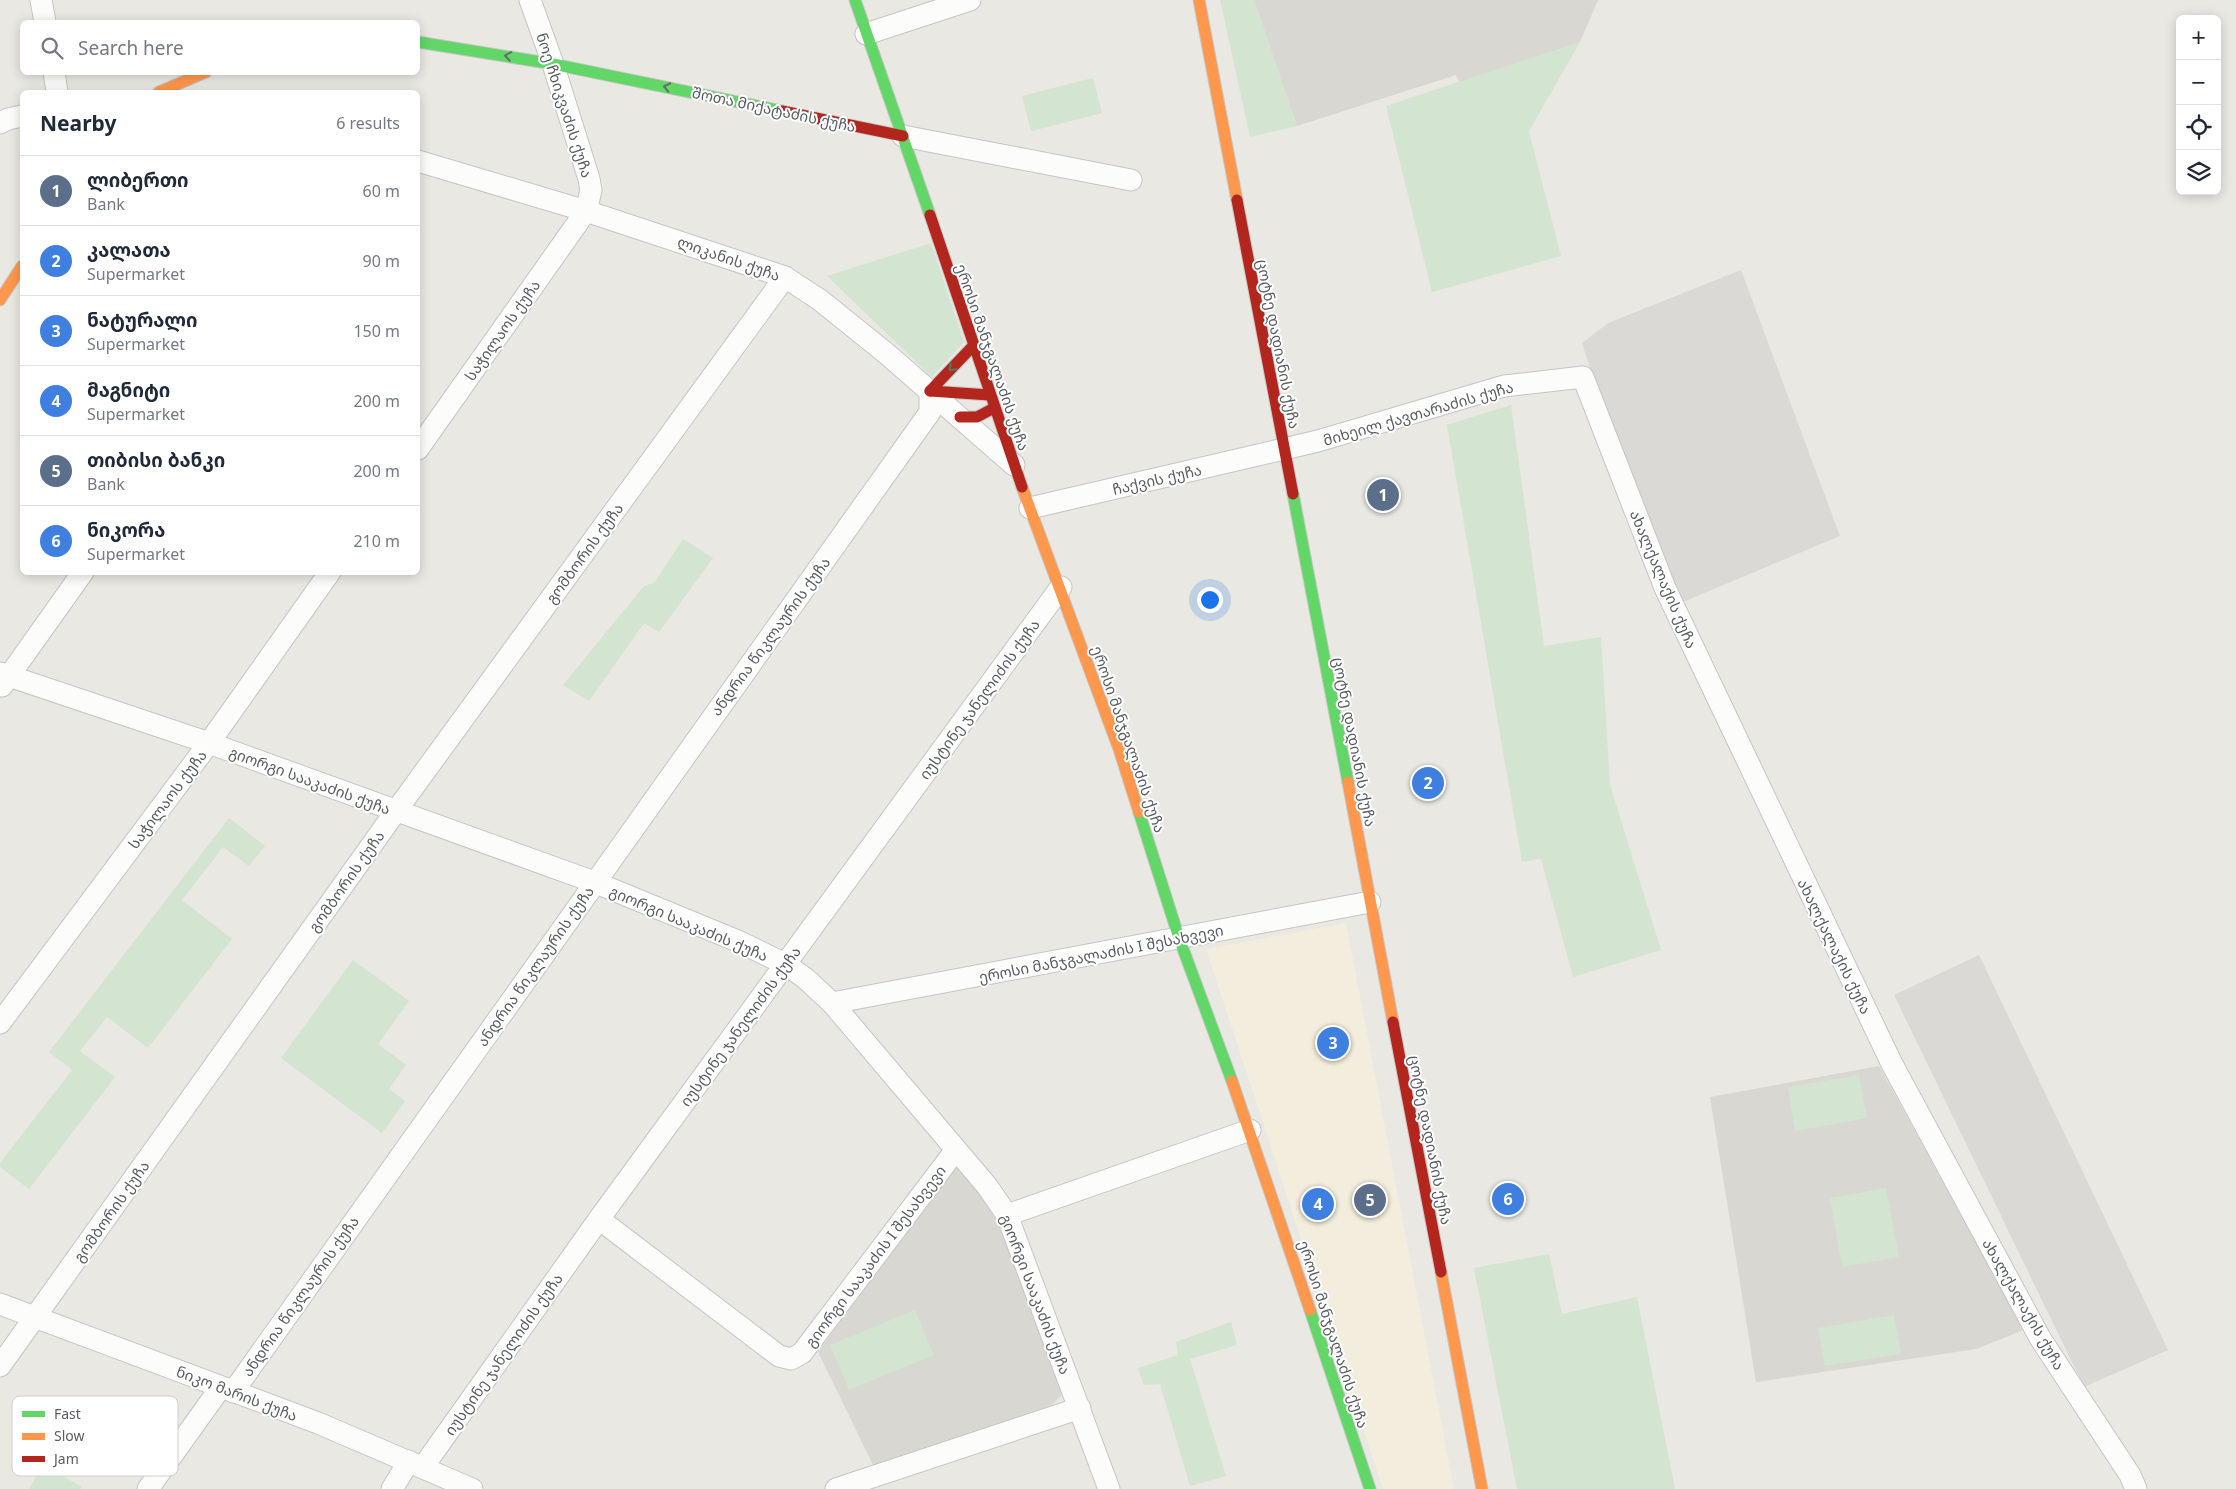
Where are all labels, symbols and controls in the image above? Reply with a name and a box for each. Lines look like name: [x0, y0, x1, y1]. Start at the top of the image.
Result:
map controls: [2176, 15, 2221, 195]
button: +: [2176, 15, 2221, 60]
search box: [20, 20, 420, 75]
street label: ნოე ჩხიკვაძის ქუჩა: [532, 30, 598, 180]
icon: search: [38, 34, 66, 62]
text: Search here: [78, 35, 184, 61]
one-way arrow: [503, 52, 512, 62]
button: −: [2176, 60, 2221, 105]
one-way arrow: [663, 82, 672, 93]
street label: შოთა მიქატაძის ქუჩა: [690, 82, 858, 136]
button: locate: [2176, 105, 2221, 150]
text: Nearby: [40, 109, 116, 137]
text: 6 results: [336, 112, 400, 134]
button: layers: [2176, 150, 2221, 195]
text: ლიბერთი: [87, 167, 189, 193]
text: 1: [51, 180, 61, 202]
text: 60 m: [363, 180, 400, 202]
text: Bank: [87, 193, 125, 215]
street label: ლიკანის ქუჩა: [675, 231, 783, 285]
text: კალათა: [87, 237, 171, 263]
text: 2: [51, 250, 61, 272]
text: 90 m: [363, 250, 400, 272]
street label: ცოტნე დადიანის ქუჩა: [1253, 258, 1305, 430]
street label: ეროსი მანჯგალაძის ქუჩა: [952, 261, 1034, 453]
text: Supermarket: [87, 263, 185, 285]
street label: საჭილაოს ქუჩა: [460, 275, 544, 385]
text: ნატურალი: [87, 307, 198, 333]
text: 3: [51, 320, 61, 342]
text: 150 m: [353, 320, 400, 342]
text: Supermarket: [87, 333, 185, 355]
one-way arrow: [949, 363, 958, 372]
street label: მიხეილ ქავთარაძის ქუჩა: [1321, 376, 1515, 450]
text: მაგნიტი: [87, 377, 170, 403]
text: 4: [51, 390, 61, 412]
text: 200 m: [353, 390, 400, 412]
text: Supermarket: [87, 403, 185, 425]
text: თიბისი ბანკი: [87, 447, 225, 473]
street label: ჩაქვის ქუჩა: [1110, 459, 1204, 499]
text: 5: [51, 460, 61, 482]
text: 200 m: [353, 460, 400, 482]
text: Bank: [87, 473, 125, 495]
pin: 1: [1367, 476, 1399, 514]
street label: გომბორის ქუჩა: [541, 499, 627, 607]
street label: ახალქალაქის ქუჩა: [1626, 507, 1702, 651]
text: ნიკორა: [87, 517, 165, 543]
text: 6: [51, 530, 61, 552]
text: 210 m: [353, 530, 400, 552]
text: Supermarket: [87, 543, 185, 565]
street label: ანდრია წიკლაურის ქუჩა: [706, 553, 834, 719]
your location: [1197, 587, 1223, 613]
street label: იუსტინე ჯანელიძის ქუჩა: [914, 615, 1044, 783]
street label: ეროსი მანჯგალაძის ქუჩა: [1088, 643, 1170, 835]
street label: ცოტნე დადიანის ქუჩა: [1329, 656, 1381, 828]
street label: გიორგი სააკაძის ქუჩა: [227, 741, 393, 819]
street label: საჭილაოს ქუჩა: [123, 745, 211, 853]
pin: 2: [1412, 764, 1444, 802]
street label: გომბორის ქუჩა: [304, 826, 388, 936]
street label: ახალქალაქის ქუჩა: [1793, 875, 1877, 1017]
street label: გიორგი სააკაძის ქუჩა: [607, 881, 771, 965]
street label: ანდრია წიკლაურის ქუჩა: [472, 882, 598, 1050]
street label: ეროსი მანჯგალაძის I შესახვევი: [977, 919, 1225, 987]
street label: იუსტინე ჯანელიძის ქუჩა: [675, 942, 805, 1110]
pin: 3: [1317, 1024, 1349, 1062]
street label: ცოტნე დადიანის ქუჩა: [1405, 1054, 1457, 1226]
street label: გომბორის ქუჩა: [69, 1156, 153, 1266]
street label: გიორგი სააკაძის I შესახვევი: [800, 1161, 950, 1351]
pin: 6: [1492, 1180, 1524, 1218]
pin: 5: [1354, 1181, 1386, 1219]
pin: 4: [1302, 1185, 1334, 1223]
street label: გიორგი სააკაძის ქუჩა: [996, 1211, 1076, 1377]
street label: ანდრია წიკლაურის ქუჩა: [237, 1212, 363, 1380]
street label: ახალქალაქის ქუჩა: [1978, 1235, 2070, 1373]
street label: ეროსი მანჯგალაძის ქუჩა: [1294, 1237, 1374, 1431]
street label: იუსტინე ჯანელიძის ქუჩა: [439, 1269, 567, 1439]
street label: ნიკო მარის ქუჩა: [174, 1361, 300, 1425]
legend: [12, 1396, 178, 1476]
text: Fast: [54, 1404, 81, 1423]
text: Slow: [54, 1426, 85, 1445]
text: Jam: [52, 1449, 79, 1468]

